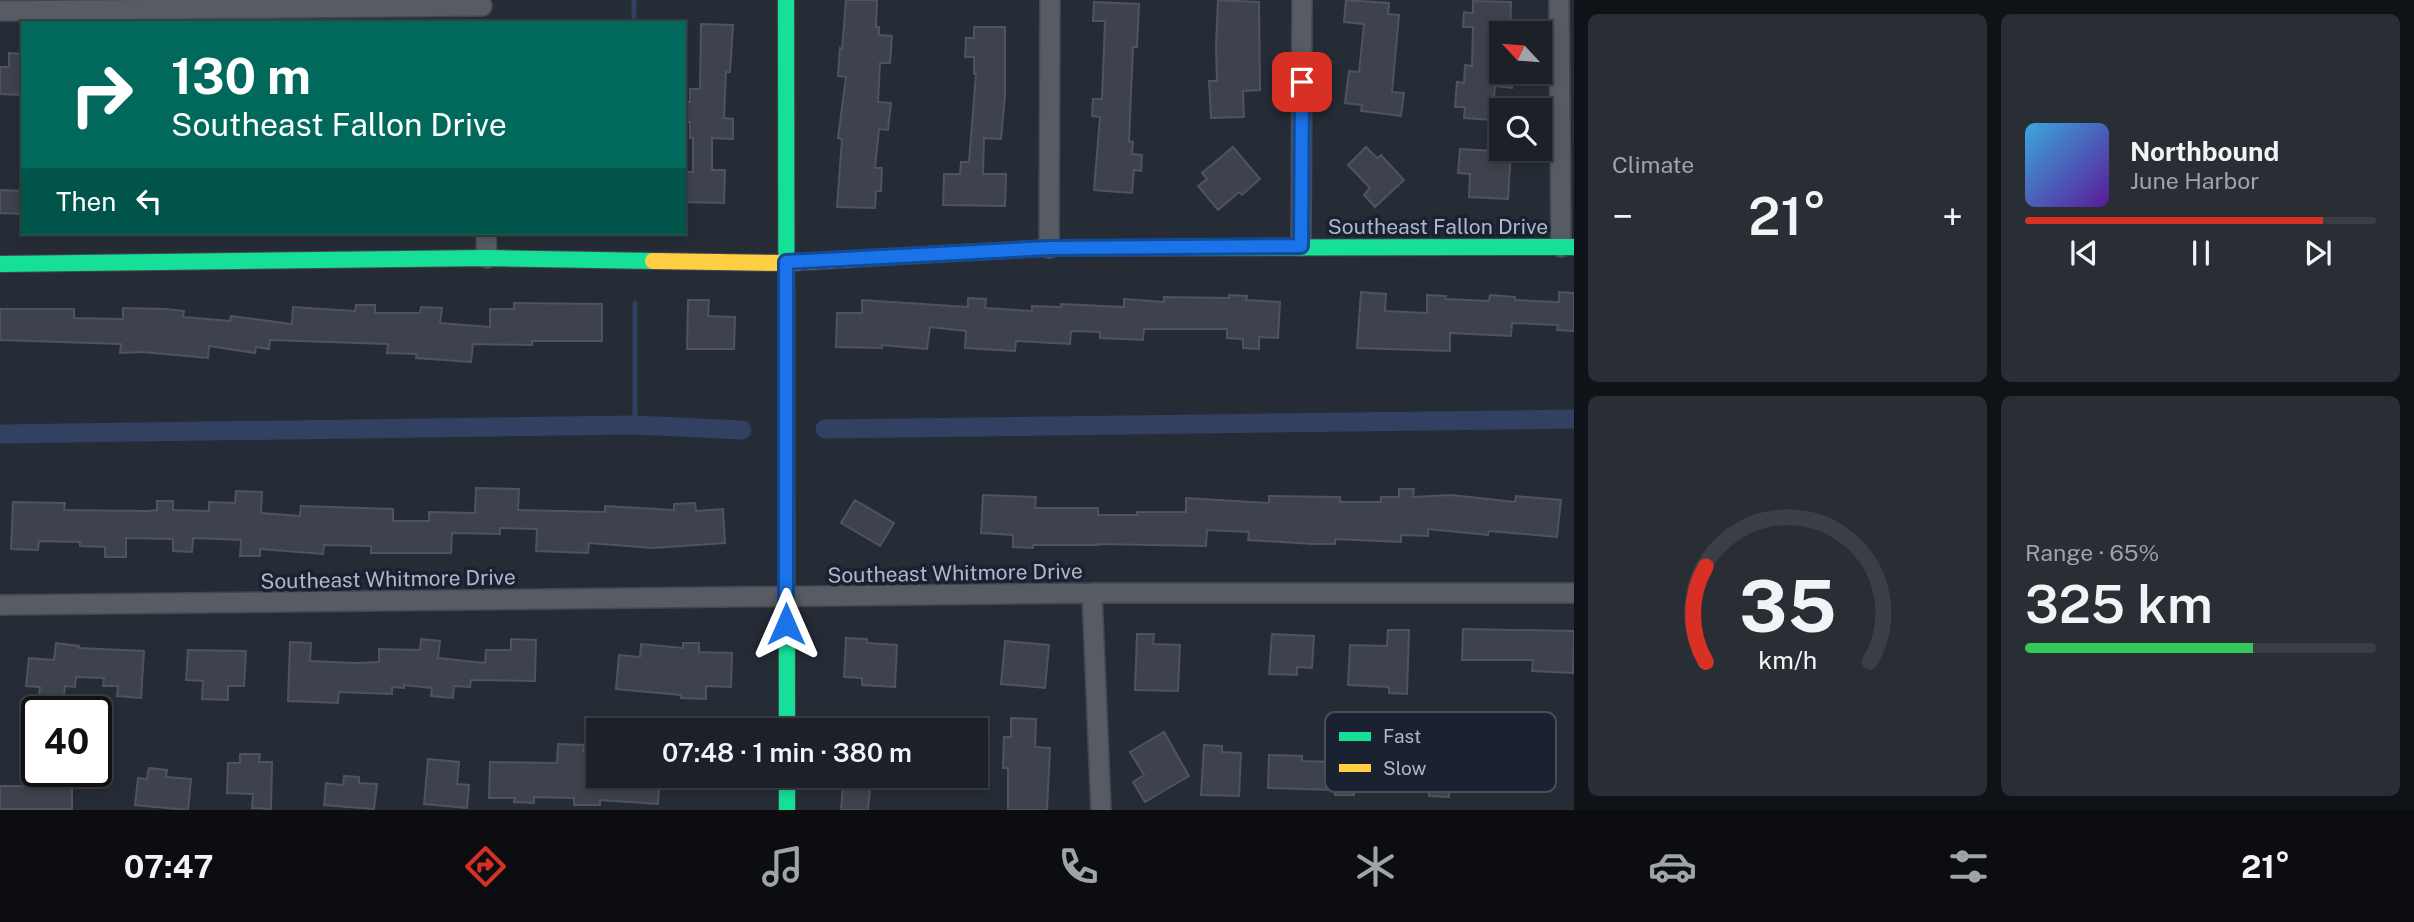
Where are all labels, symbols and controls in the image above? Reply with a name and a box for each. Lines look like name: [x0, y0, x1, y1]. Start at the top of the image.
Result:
north arrow: [1489, 21, 1552, 84]
map controls: [1489, 21, 1552, 161]
text: 130 m: [171, 47, 311, 105]
icon: right: [56, 49, 147, 140]
pin: [1272, 52, 1332, 112]
icon: arrive: [1283, 63, 1321, 101]
button: search: [1489, 98, 1552, 161]
text: Southeast Fallon Drive: [171, 106, 507, 143]
text: Northbound: [2130, 136, 2279, 167]
text: Climate: [1612, 151, 1694, 178]
text: June Harbor: [2130, 167, 2259, 194]
icon: left: [130, 182, 168, 220]
text: Then: [56, 186, 116, 217]
text: 21°: [1748, 186, 1827, 247]
text: −: [1612, 194, 1633, 239]
text: +: [1942, 194, 1963, 239]
street label: Southeast Fallon Drive: [1328, 214, 1548, 239]
icon: previous: [2065, 234, 2103, 272]
icon: pause: [2182, 234, 2220, 272]
icon: next: [2299, 234, 2337, 272]
text: Range · 65%: [2025, 539, 2159, 566]
street label: Southeast Whitmore Drive: [827, 558, 1083, 588]
text: 35: [1739, 563, 1836, 648]
street label: Southeast Whitmore Drive: [260, 564, 516, 594]
text: 325 km: [2025, 574, 2213, 635]
position arrow: [749, 587, 823, 661]
text: km/h: [1758, 645, 1817, 675]
speed limit sign: 40: [21, 696, 112, 787]
legend: [1325, 712, 1556, 792]
text: Fast: [1383, 725, 1421, 747]
text: 07:48 · 1 min · 380 m: [662, 737, 912, 768]
text: Slow: [1383, 757, 1427, 779]
icon: directions: [461, 842, 510, 891]
icon: music: [758, 842, 807, 891]
icon: phone: [1054, 842, 1103, 891]
icon: climate: [1351, 842, 1400, 891]
icon: car: [1648, 842, 1697, 891]
icon: filters: [1944, 842, 1993, 891]
text: 07:47: [124, 848, 214, 885]
text: 21°: [2241, 848, 2290, 885]

